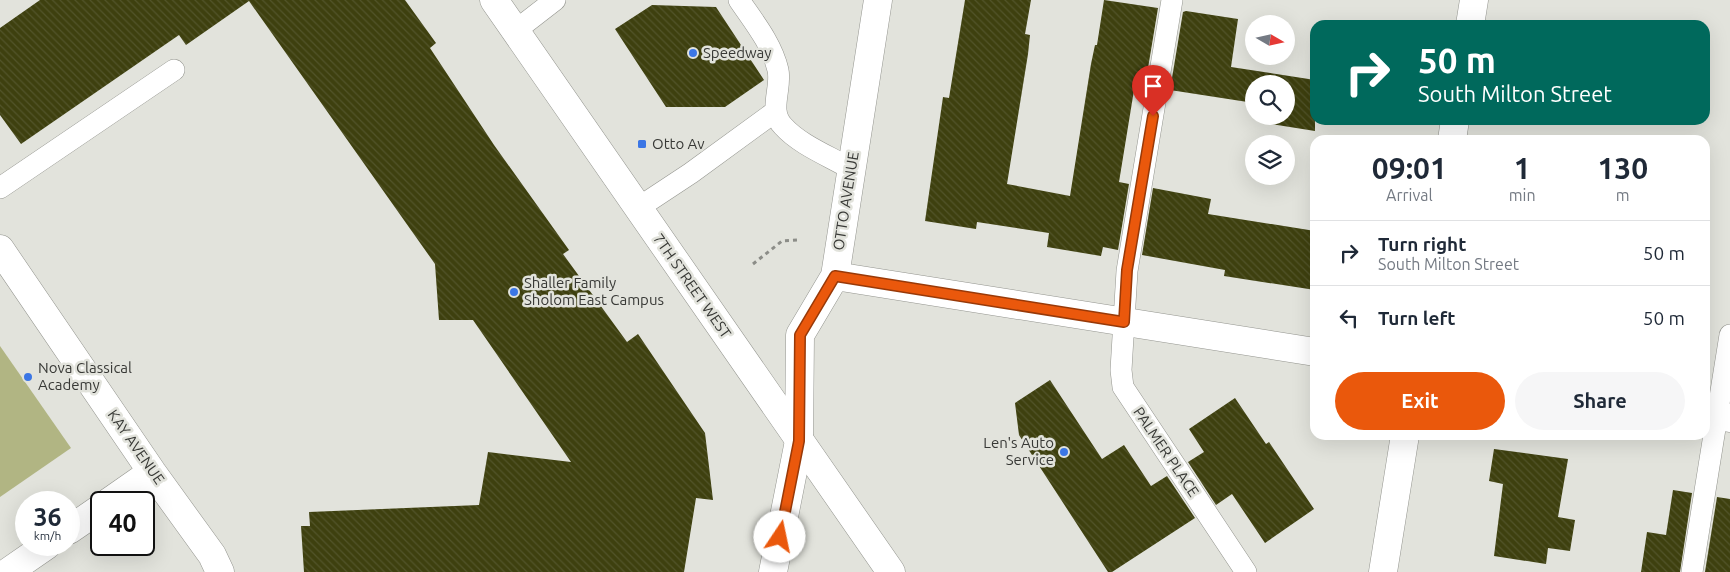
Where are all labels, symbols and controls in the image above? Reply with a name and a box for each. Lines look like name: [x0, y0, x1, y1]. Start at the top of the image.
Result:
north arrow: [1245, 15, 1295, 65]
map controls: [1245, 15, 1295, 185]
icon: right: [1335, 40, 1400, 105]
text: 50 m: [1418, 40, 1496, 80]
place label: Speedway: [703, 44, 772, 61]
marker: Speedway: [687, 47, 699, 59]
pin: [1132, 65, 1174, 116]
icon: arrive: [1139, 72, 1167, 100]
button: search: [1245, 75, 1295, 125]
text: South Milton Street: [1418, 81, 1612, 106]
place label: Otto Av: [652, 135, 705, 152]
button: layers: [1245, 135, 1295, 185]
marker: Otto Av: [636, 138, 648, 150]
street label: OTTO AVENUE: [829, 150, 862, 251]
text: 09:01: [1372, 151, 1447, 185]
text: 1: [1514, 151, 1531, 185]
text: 130: [1597, 151, 1648, 185]
text: Arrival: [1386, 186, 1433, 204]
text: min: [1509, 186, 1536, 204]
text: m: [1616, 186, 1630, 204]
street label: 7TH STREET WEST: [650, 230, 735, 342]
text: Turn right: [1378, 233, 1466, 255]
icon: right: [1335, 239, 1363, 267]
text: 50 m: [1643, 242, 1685, 264]
text: South Milton Street: [1378, 255, 1519, 273]
place label: Shaller Family Sholom East Campus: [524, 274, 664, 308]
marker: Shaller Family Sholom East Campus: [508, 286, 520, 298]
icon: left: [1335, 304, 1363, 332]
text: Turn left: [1378, 307, 1456, 329]
text: 50 m: [1643, 307, 1685, 329]
place label: Nova Classical Academy: [38, 359, 132, 393]
marker: Nova Classical Academy: [22, 371, 34, 383]
button: Exit: [1335, 372, 1505, 430]
button: Share: [1515, 372, 1685, 430]
street label: PALMER PLACE: [1130, 404, 1203, 500]
street label: KAY AVENUE: [105, 406, 168, 487]
place label: Len's Auto Service: [983, 434, 1054, 468]
marker: Len's Auto Service: [1058, 446, 1070, 458]
speed limit sign: 40: [90, 491, 155, 556]
text: 36: [33, 503, 62, 531]
position arrow: [753, 510, 805, 562]
text: km/h: [34, 529, 61, 542]

